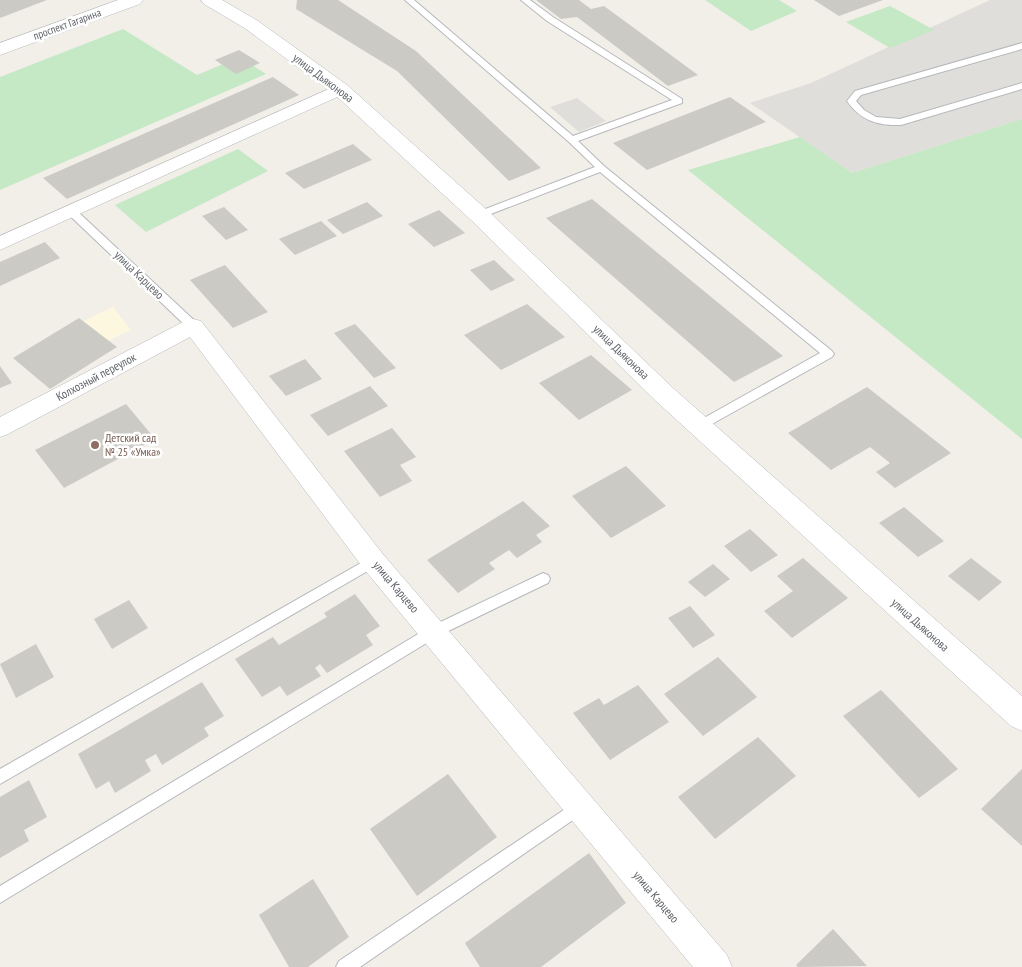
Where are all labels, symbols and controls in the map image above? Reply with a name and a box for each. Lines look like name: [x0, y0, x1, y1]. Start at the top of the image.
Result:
street label: проспект Гагарина: [31, 5, 103, 43]
street label: улица Дьяконова: [290, 50, 357, 105]
street label: улица Карцево: [111, 247, 167, 302]
street label: улица Дьяконова: [590, 321, 653, 382]
street label: Колхозный переулок: [53, 349, 139, 404]
place label: Детский сад № 25 «Умка»: [105, 430, 161, 459]
marker: Детский сад № 25 «Умка»: [89, 439, 101, 451]
street label: улица Карцево: [370, 558, 422, 616]
street label: улица Дьяконова: [888, 595, 952, 655]
street label: улица Карцево: [630, 868, 682, 926]

